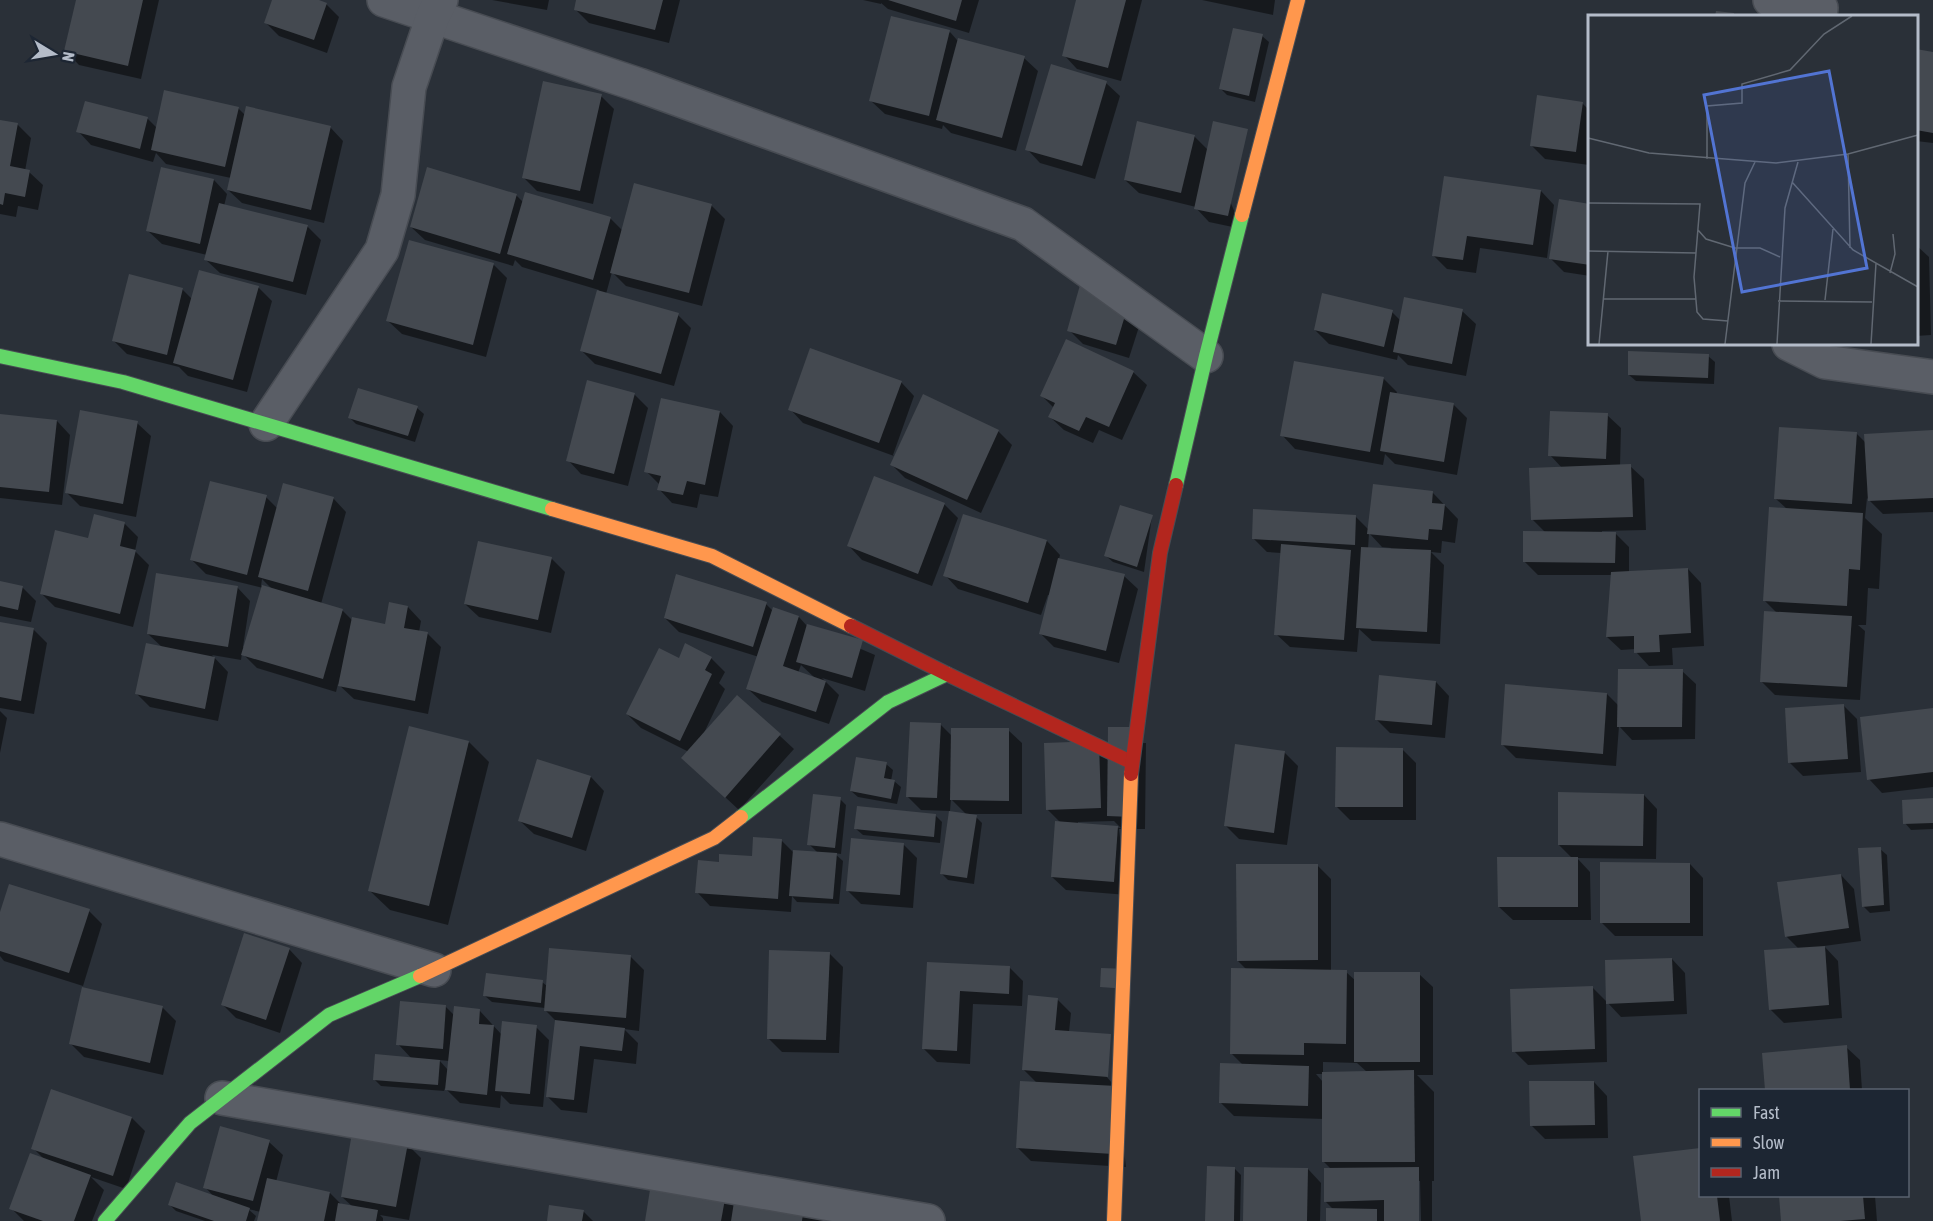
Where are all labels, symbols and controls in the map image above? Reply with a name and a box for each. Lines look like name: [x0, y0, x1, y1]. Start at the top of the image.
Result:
inset map: [1588, 15, 1918, 345]
north arrow: [24, 24, 84, 84]
text: N: [59, 51, 78, 63]
legend: [1699, 1089, 1909, 1197]
text: Fast: [1753, 1102, 1780, 1123]
text: Slow: [1753, 1132, 1784, 1153]
text: Jam: [1753, 1162, 1780, 1183]

